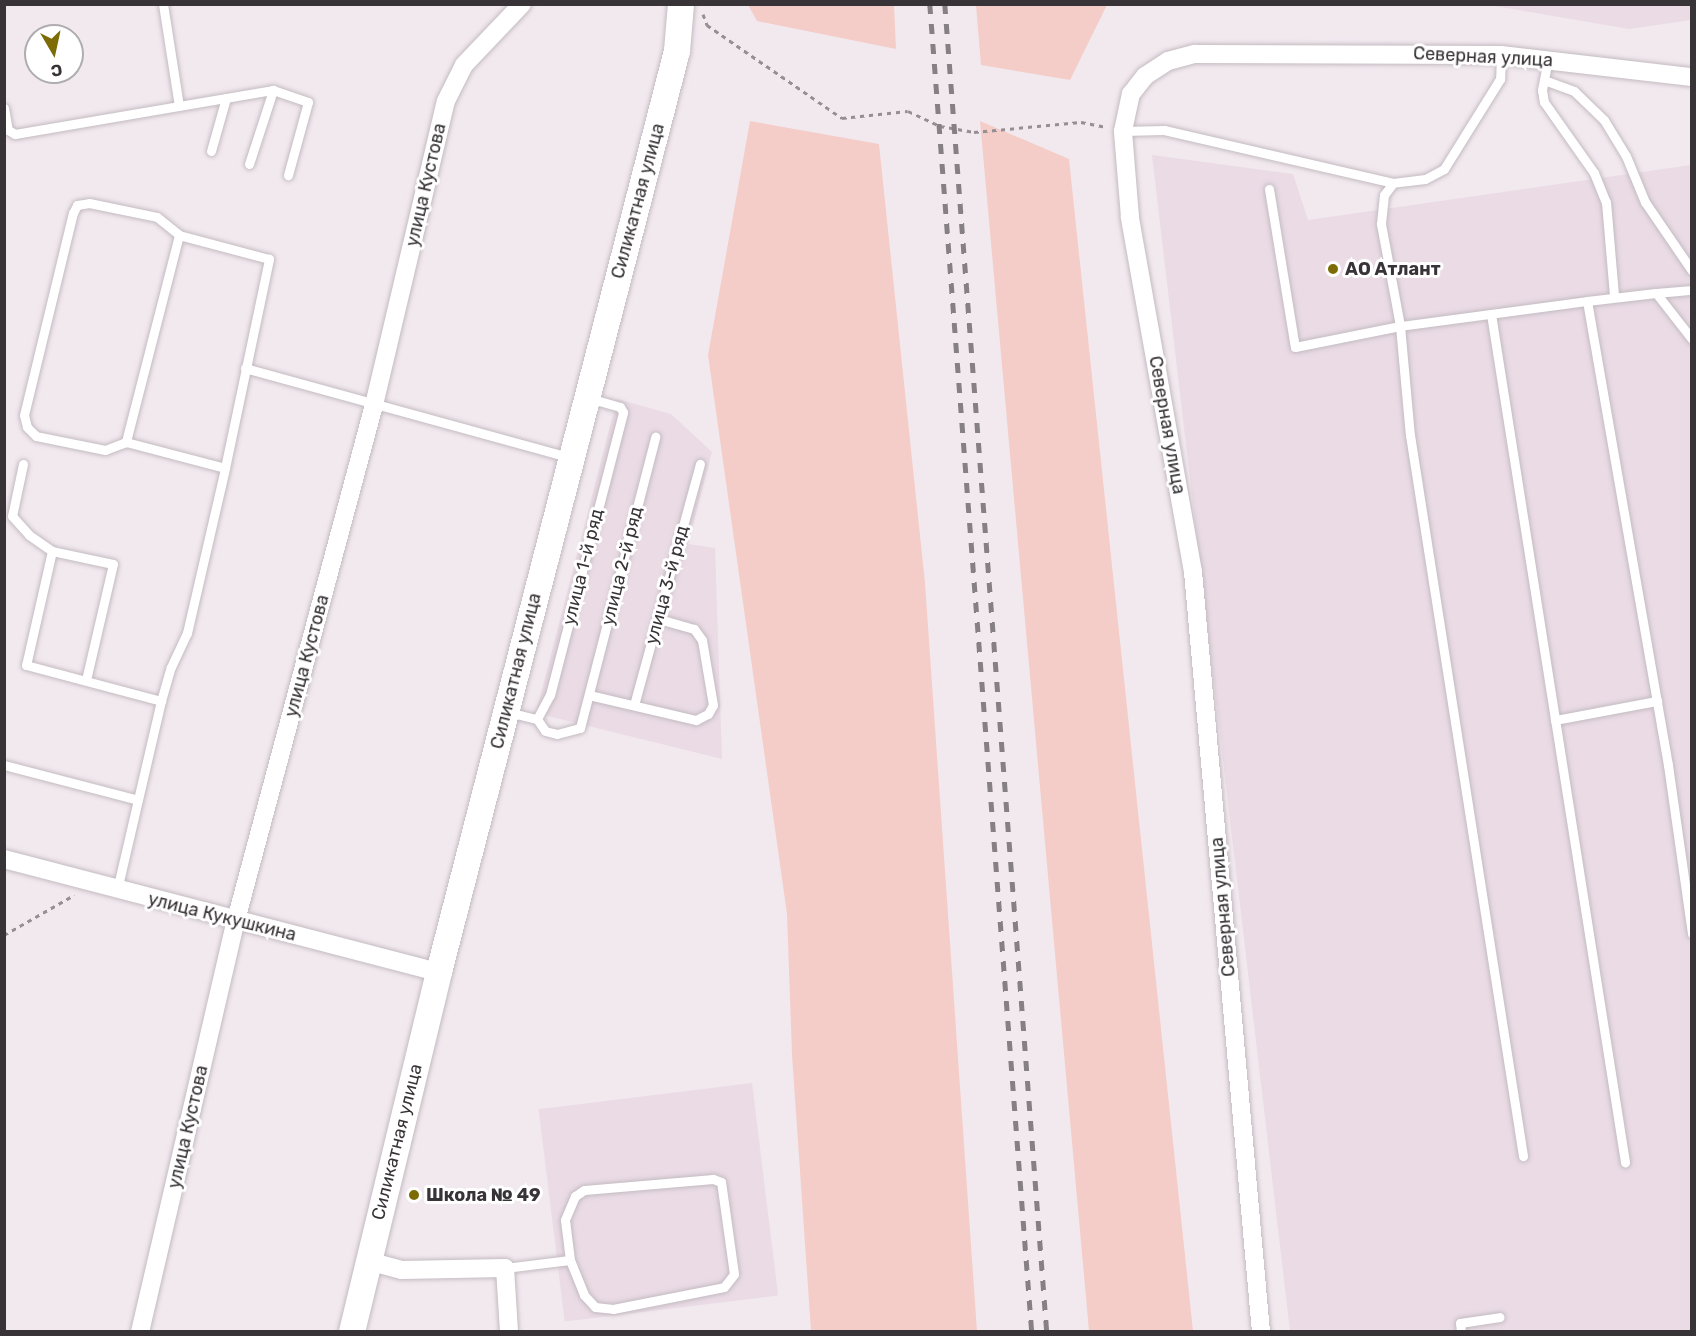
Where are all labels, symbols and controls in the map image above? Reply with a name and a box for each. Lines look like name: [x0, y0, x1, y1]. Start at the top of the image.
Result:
north arrow: [24, 24, 84, 84]
street label: Северная улица: [1413, 43, 1553, 71]
text: С: [50, 60, 64, 81]
street label: улица Кустова: [401, 121, 451, 249]
street label: Силикатная улица: [607, 121, 669, 281]
place label: АО Атлант: [1345, 258, 1441, 280]
marker: АО Атлант: [1326, 262, 1340, 276]
street label: Северная улица: [1144, 354, 1190, 496]
street label: улица 2-й ряд: [597, 504, 647, 628]
street label: улица 1-й ряд: [558, 507, 608, 627]
street label: улица 3-й ряд: [641, 523, 693, 647]
street label: Силикатная улица: [486, 591, 546, 751]
street label: улица Кустова: [280, 592, 334, 720]
street label: Северная улица: [1206, 836, 1240, 978]
street label: улица Кукушкина: [146, 888, 298, 946]
street label: Силикатная улица: [367, 1062, 427, 1222]
street label: улица Кустова: [163, 1063, 213, 1191]
place label: Школа № 49: [426, 1184, 540, 1206]
marker: Школа № 49: [407, 1188, 421, 1202]

